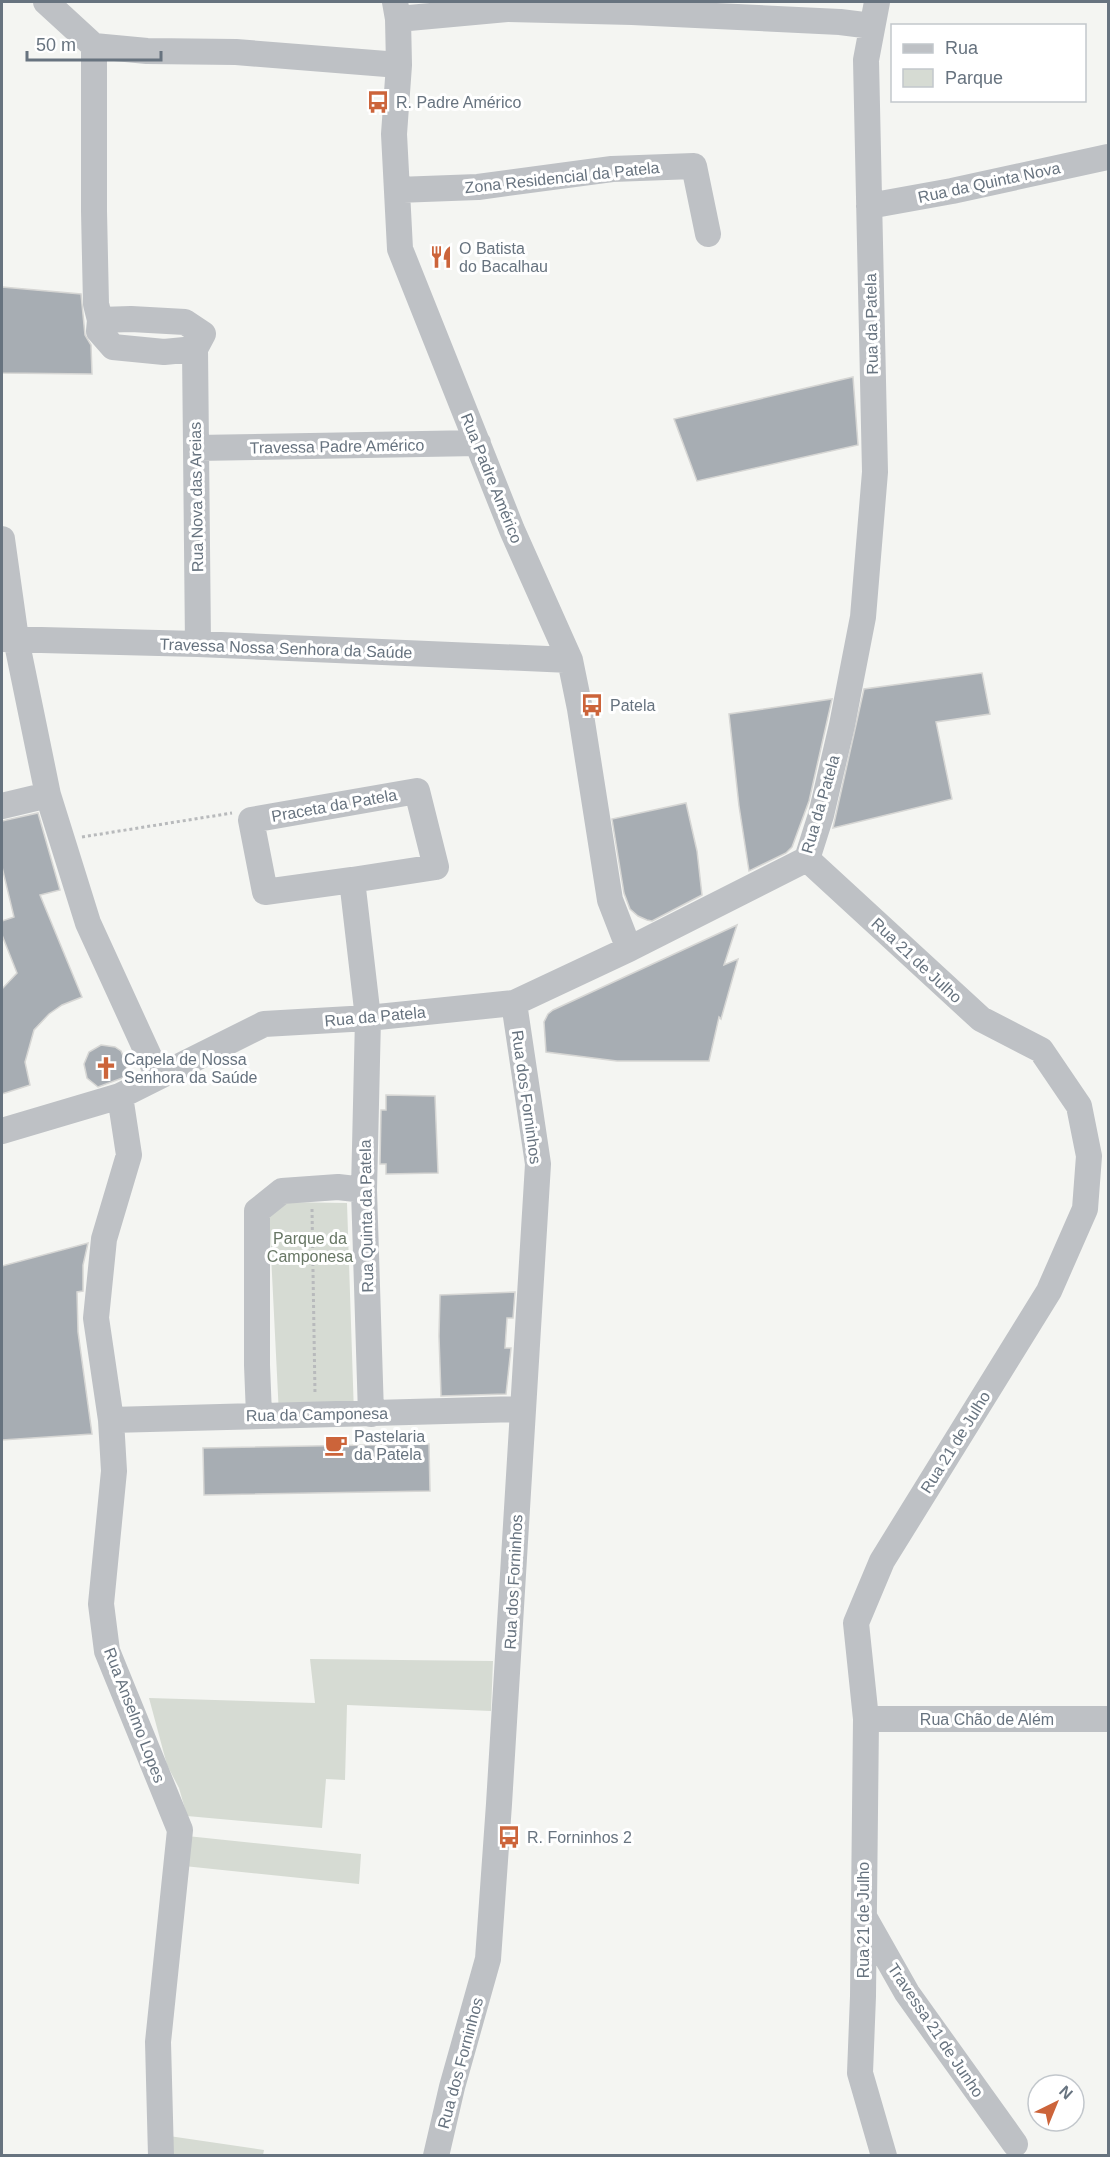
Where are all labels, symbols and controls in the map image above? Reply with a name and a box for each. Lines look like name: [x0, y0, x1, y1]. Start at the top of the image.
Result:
scale bar: [27, 24, 160, 62]
legend: [891, 24, 1086, 102]
text: 50 m: [36, 35, 76, 55]
text: Rua: [945, 38, 979, 58]
text: Parque: [945, 68, 1003, 88]
bus stop icon: R. Padre Américo: [365, 89, 391, 115]
place label: R. Padre Américo: [396, 94, 521, 111]
street label: Zona Residencial da Patela: [464, 159, 660, 196]
street label: Rua da Quinta Nova: [916, 159, 1062, 206]
place label: O Batista do Bacalhau: [459, 240, 548, 275]
restaurant icon: O Batista do Bacalhau: [428, 244, 454, 270]
street label: Rua da Patela: [862, 273, 881, 375]
street label: Rua Padre Américo: [458, 411, 525, 546]
street label: Rua Nova das Areias: [187, 422, 206, 572]
street label: Travessa Padre Américo: [250, 436, 425, 457]
street label: Travessa Nossa Senhora da Saúde: [159, 636, 413, 661]
bus stop icon: Patela: [579, 692, 605, 718]
place label: Patela: [610, 697, 655, 714]
street label: Rua da Patela: [798, 753, 843, 855]
street label: Praceta da Patela: [270, 786, 398, 825]
street label: Rua 21 de Julho: [868, 914, 965, 1006]
street label: Rua da Patela: [324, 1004, 426, 1029]
street label: Rua dos Forninhos: [509, 1029, 544, 1165]
place label: Capela de Nossa Senhora da Saúde: [124, 1051, 258, 1086]
church icon: Capela de Nossa Senhora da Saúde: [93, 1055, 119, 1081]
street label: Rua Quinta da Patela: [357, 1139, 376, 1293]
park label: Parque da Camponesa: [267, 1230, 353, 1265]
street label: Rua 21 de Julho: [917, 1388, 994, 1496]
street label: Rua da Camponesa: [246, 1405, 388, 1424]
place label: Pastelaria da Patela: [354, 1428, 425, 1463]
cafe icon: Pastelaria da Patela: [323, 1432, 349, 1458]
street label: Rua dos Forninhos: [501, 1514, 526, 1650]
street label: Rua Anselmo Lopes: [101, 1645, 168, 1785]
street label: Rua Chão de Além: [920, 1711, 1054, 1728]
bus stop icon: R. Forninhos 2: [496, 1824, 522, 1850]
place label: R. Forninhos 2: [527, 1829, 632, 1846]
street label: Rua 21 de Julho: [855, 1862, 872, 1978]
street label: Travessa 21 de Junho: [884, 1960, 987, 2100]
street label: Rua dos Forninhos: [435, 1996, 486, 2131]
north arrow: [1026, 2073, 1086, 2133]
text: N: [1056, 2082, 1076, 2103]

